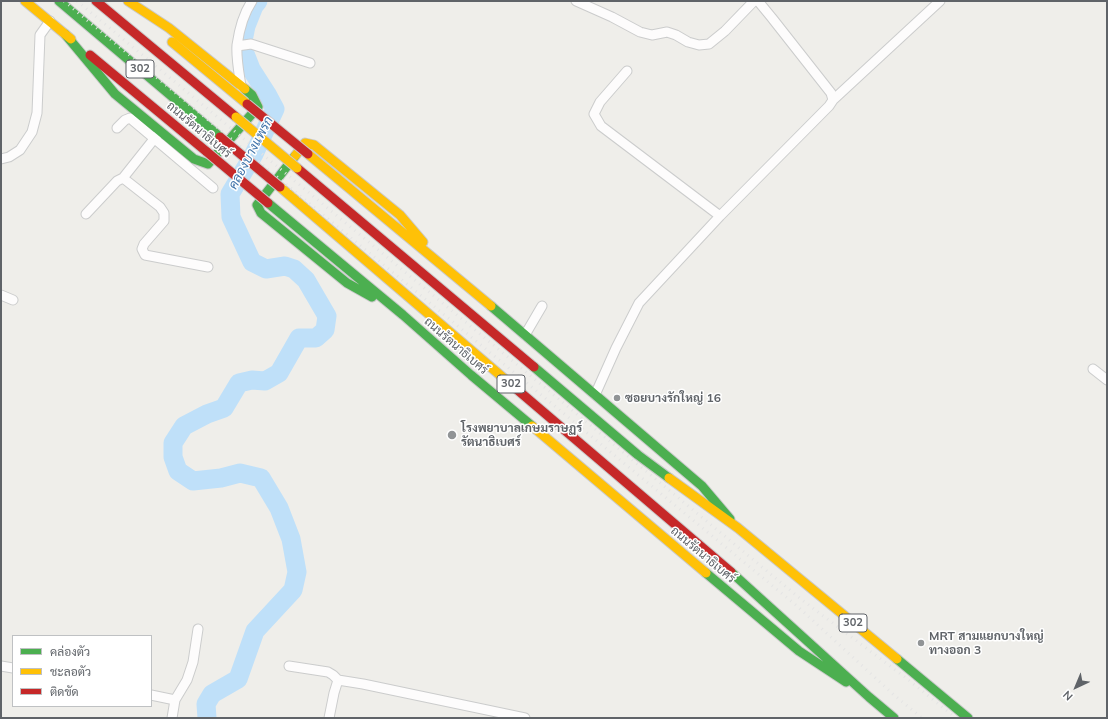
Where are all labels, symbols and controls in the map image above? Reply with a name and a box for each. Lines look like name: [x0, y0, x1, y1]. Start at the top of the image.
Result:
road number: 302: [126, 60, 154, 78]
street label: ถนนรัตนาธิเบศร์: [164, 99, 234, 161]
water label: คลองบางแพรก: [225, 114, 277, 192]
street label: ถนนรัตนาธิเบศร์: [421, 314, 491, 378]
road number: 302: [497, 375, 525, 393]
place label: ซอยบางรักใหญ่ 16: [625, 391, 721, 405]
marker: ซอยบางรักใหญ่ 16: [612, 393, 622, 403]
place label: โรงพยาบาลเกษมราษฏร์ รัตนาธิเบศร์: [461, 421, 582, 449]
marker: โรงพยาบาลเกษมราษฏร์ รัตนาธิเบศร์: [446, 429, 458, 441]
street label: ถนนรัตนาธิเบศร์: [668, 524, 738, 586]
road number: 302: [839, 614, 867, 632]
place label: MRT สามแยกบางใหญ่ ทางออก 3: [929, 629, 1044, 657]
legend: [12, 635, 152, 707]
marker: MRT สามแยกบางใหญ่ ทางออก 3: [916, 638, 926, 648]
text: คล่องตัว: [50, 644, 90, 659]
text: ชะลอตัว: [50, 664, 91, 679]
north arrow: [1056, 667, 1096, 707]
text: ติดขัด: [50, 684, 79, 699]
text: N: [1060, 688, 1076, 704]

